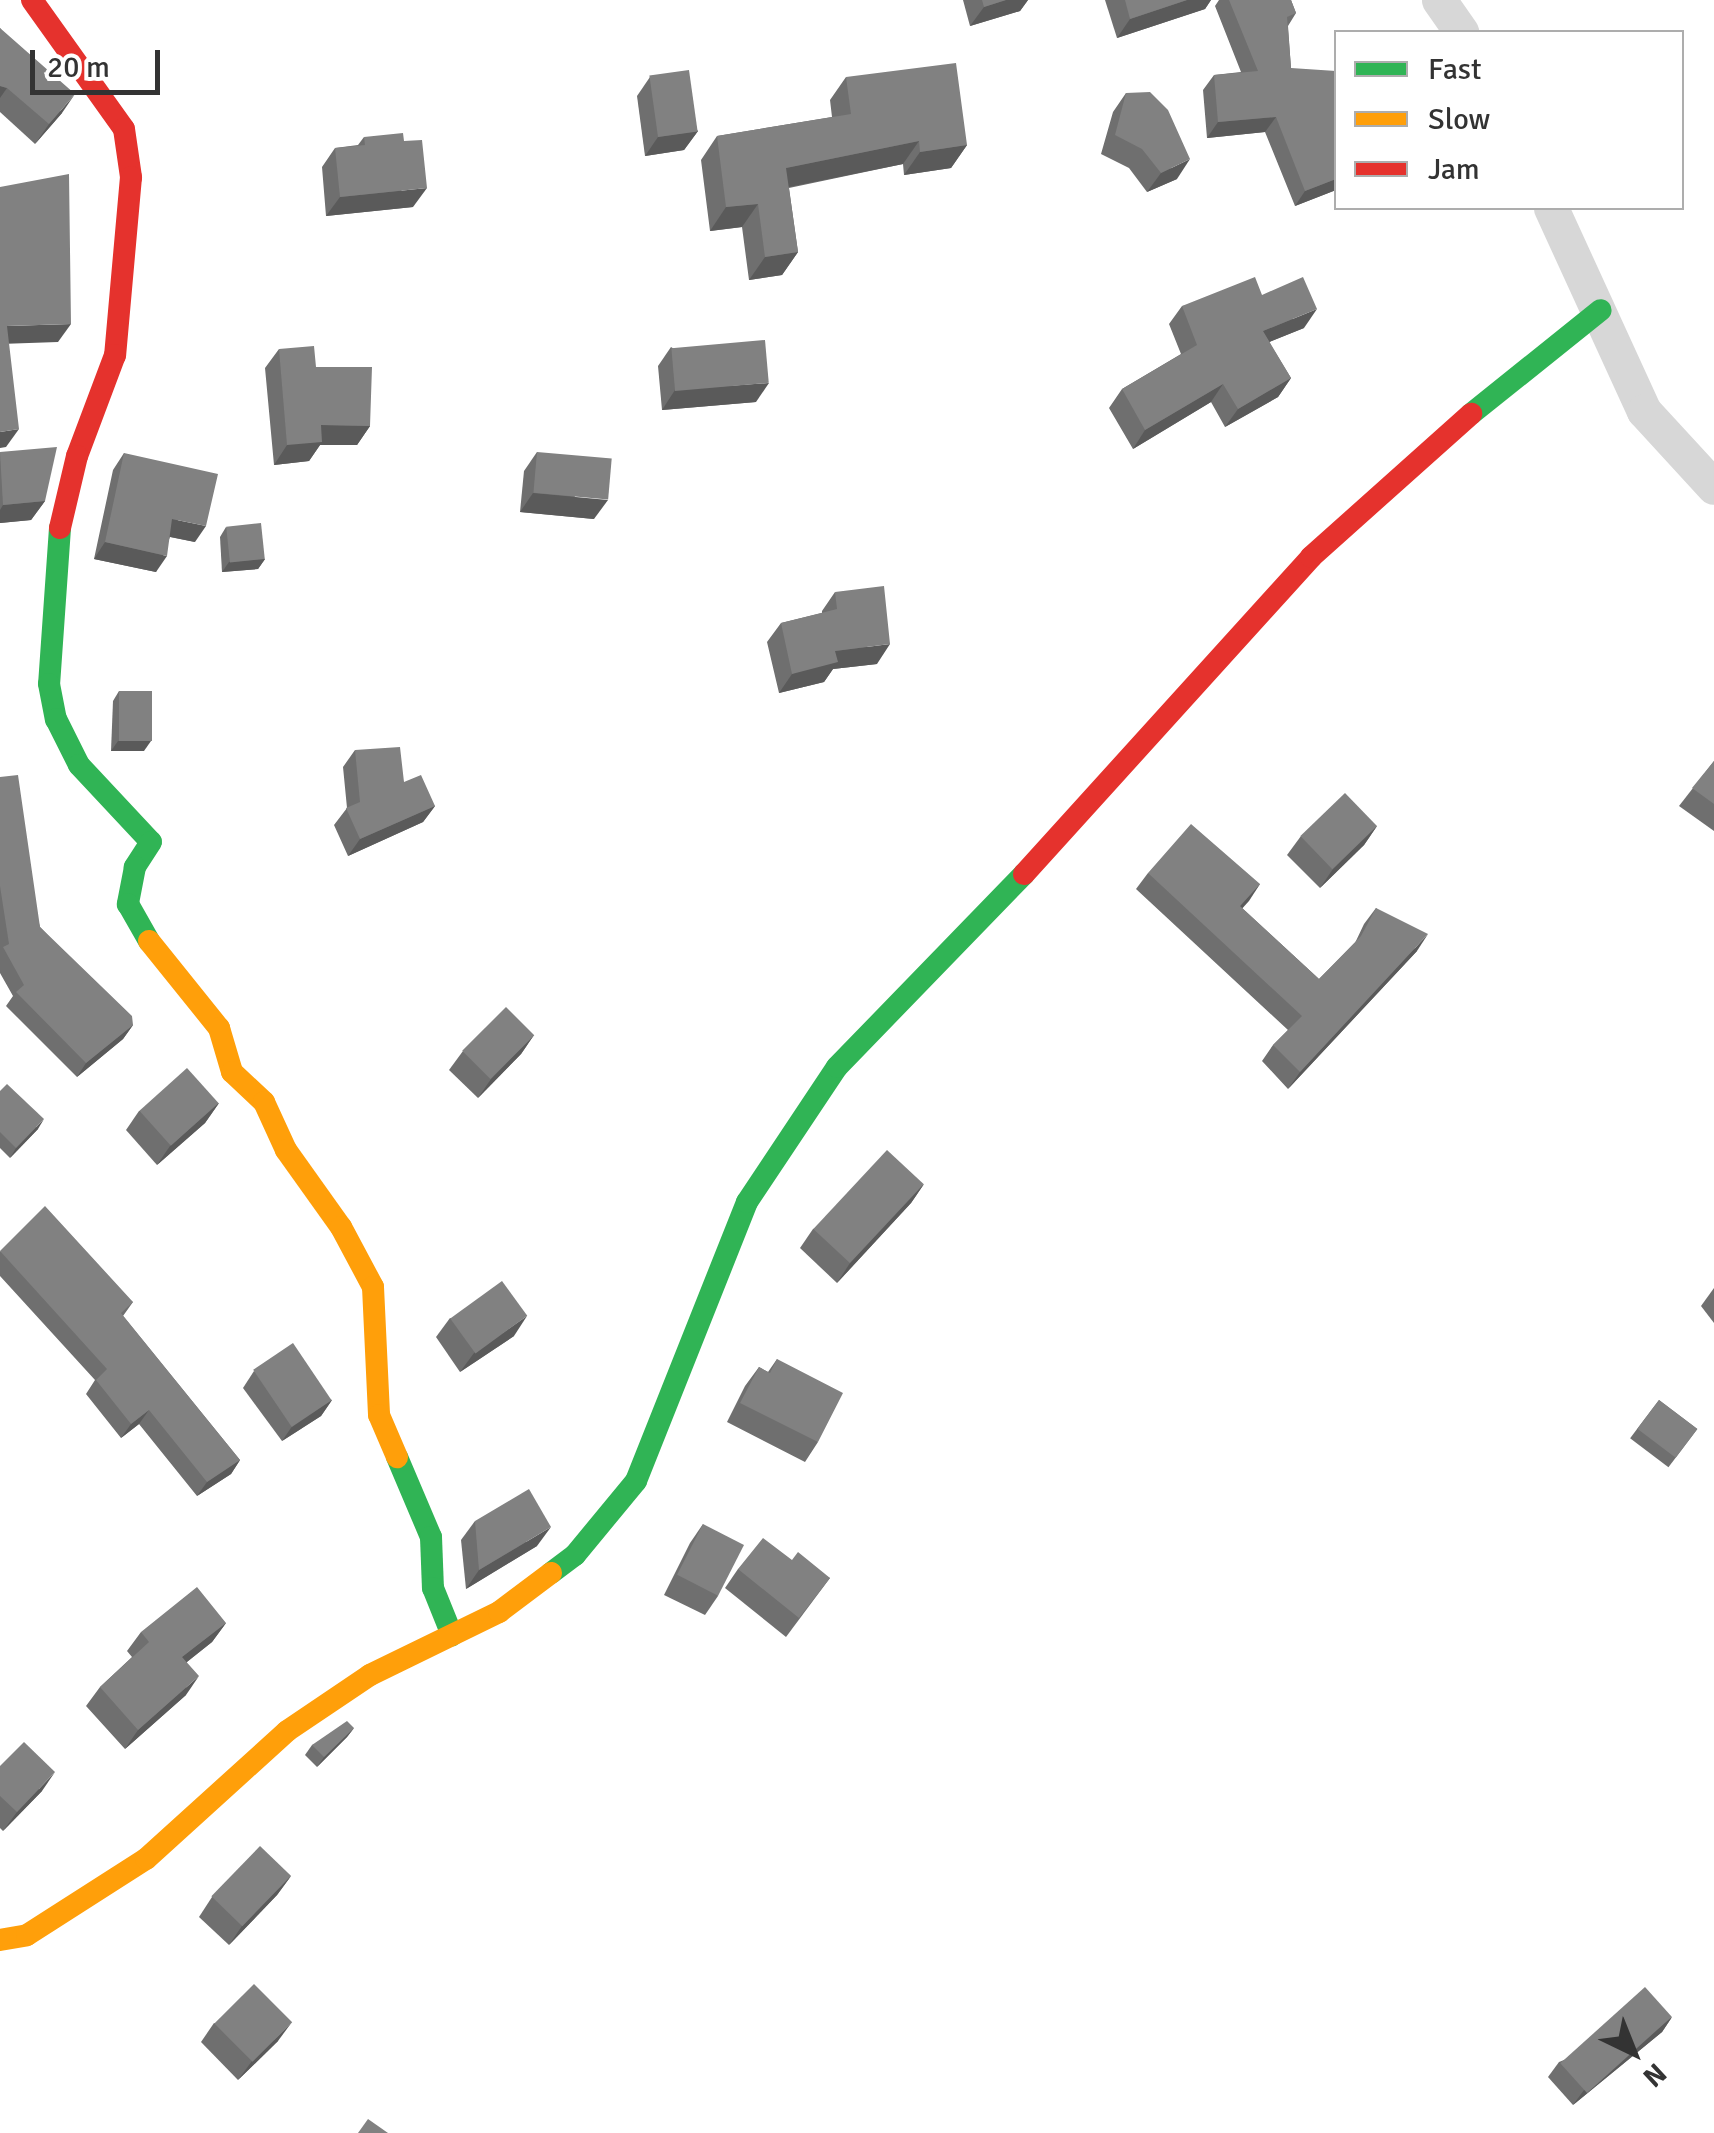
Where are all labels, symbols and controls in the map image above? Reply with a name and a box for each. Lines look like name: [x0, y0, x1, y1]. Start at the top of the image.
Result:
scale bar: [35, 30, 165, 92]
legend: [1334, 30, 1684, 210]
text: 20 m: [47, 49, 110, 86]
text: Fast: [1428, 51, 1481, 88]
text: Slow: [1428, 101, 1490, 138]
text: Jam: [1428, 151, 1480, 188]
north arrow: [1584, 2003, 1684, 2103]
text: N: [1636, 2056, 1673, 2094]

